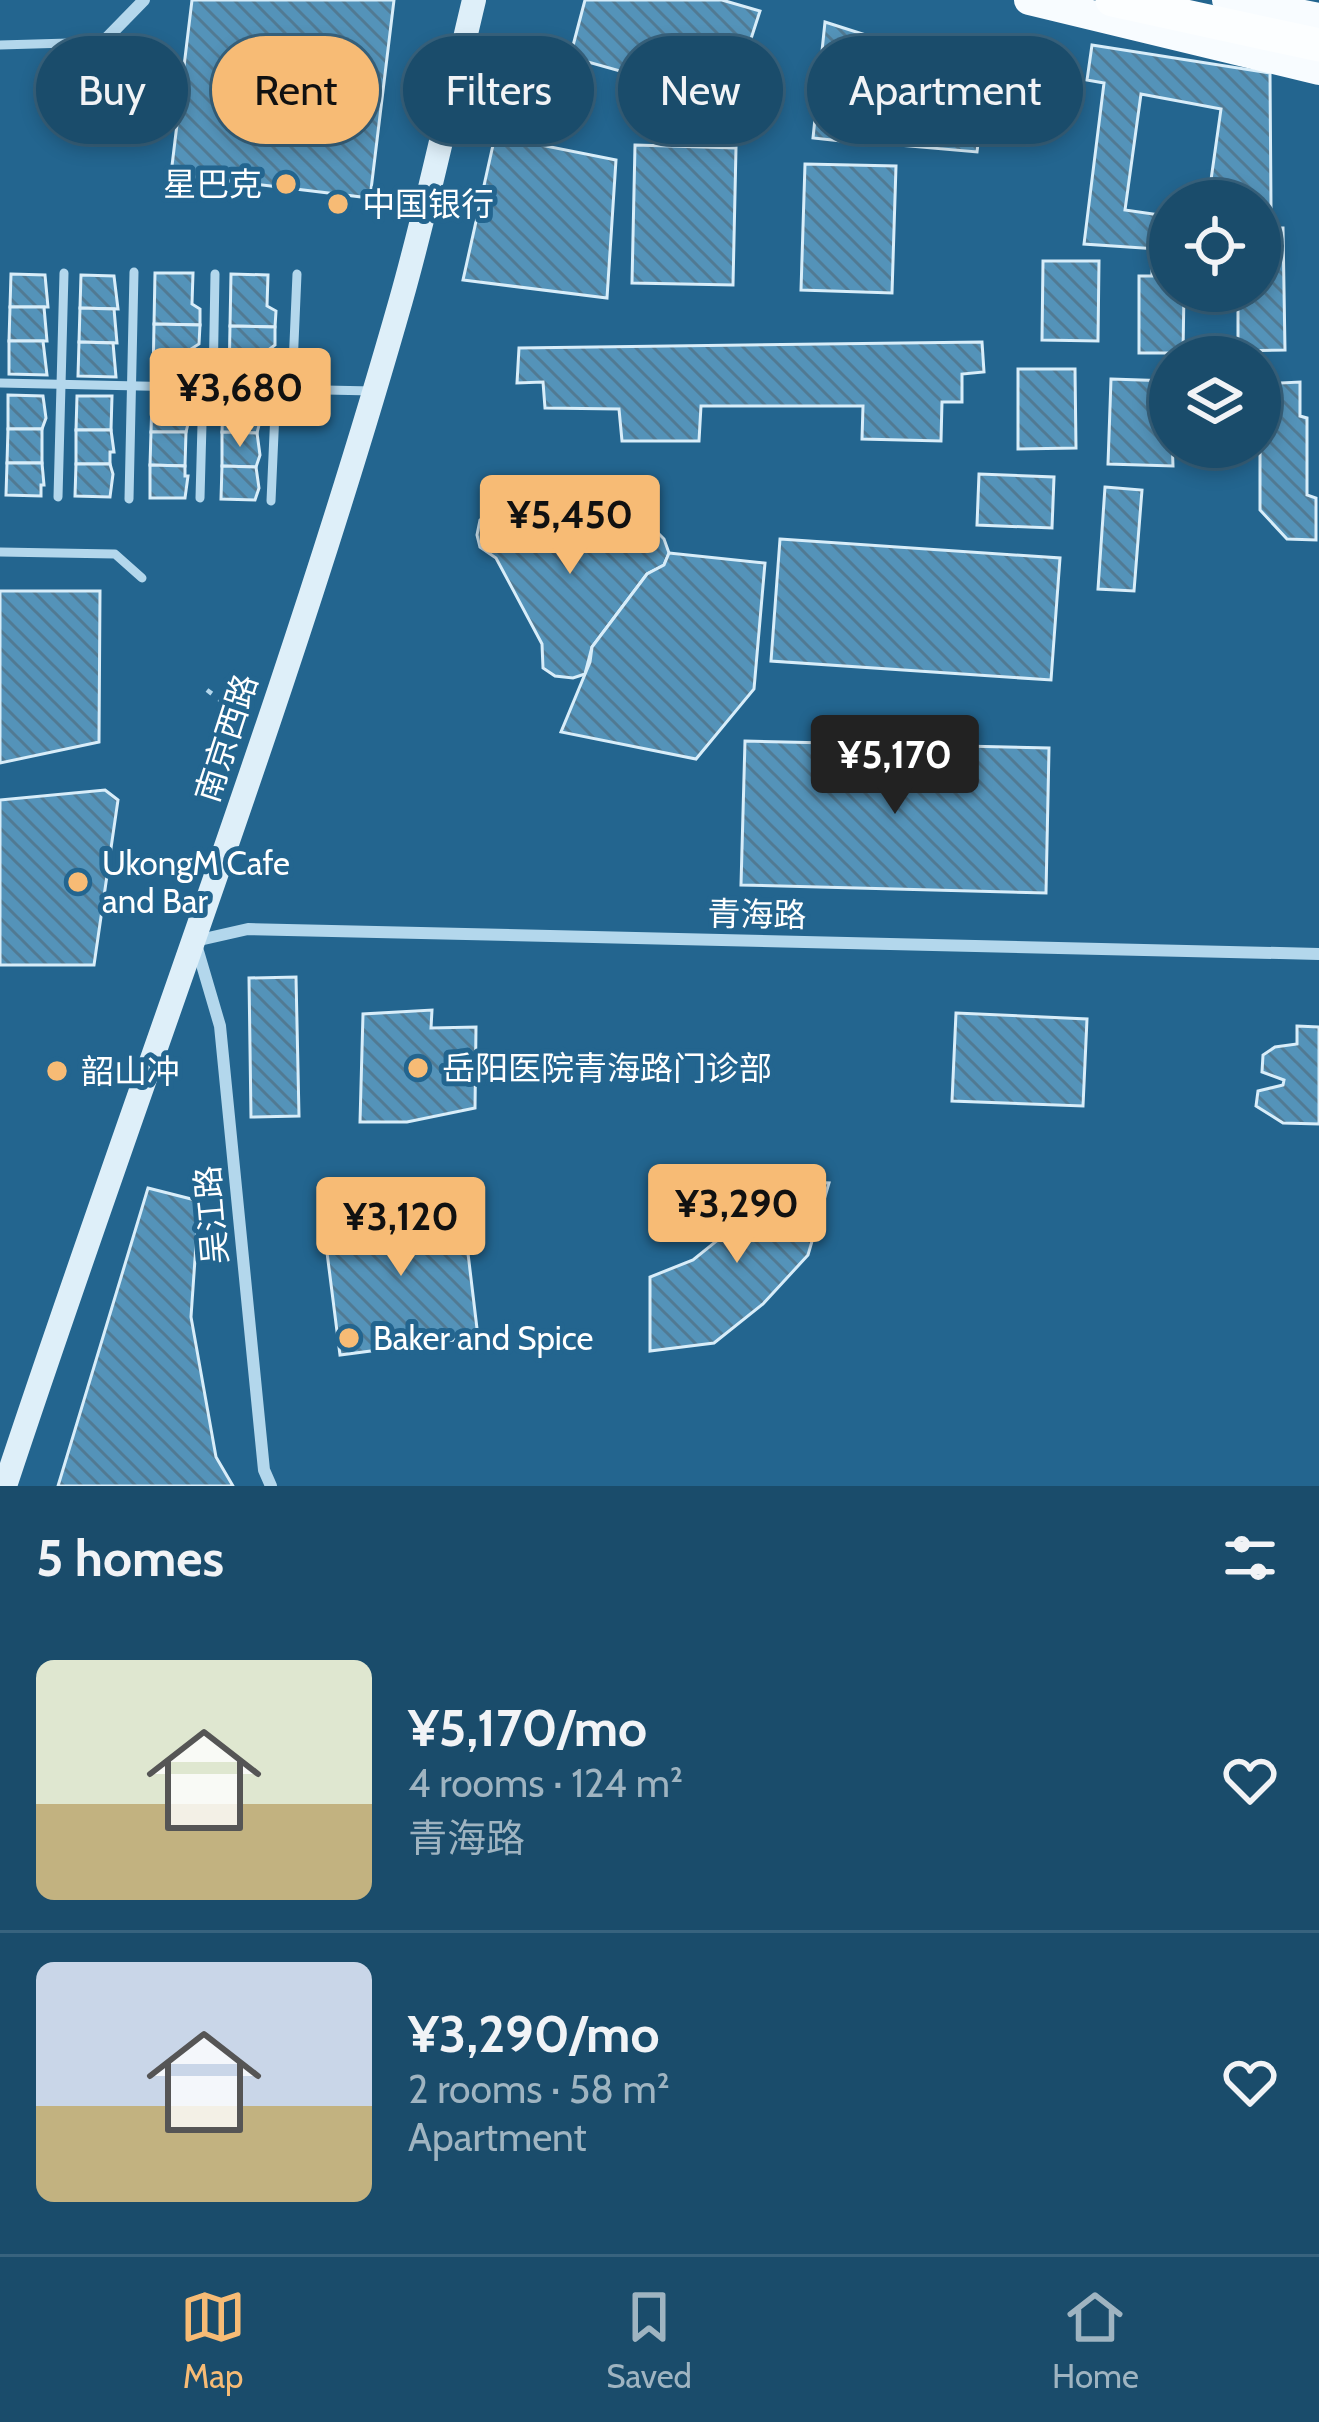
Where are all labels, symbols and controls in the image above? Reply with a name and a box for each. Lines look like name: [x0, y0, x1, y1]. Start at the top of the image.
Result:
chip: Buy: [36, 36, 188, 144]
chip: Rent: [212, 36, 379, 144]
chip: Filters: [403, 36, 594, 144]
chip: New: [618, 36, 783, 144]
chip: Apartment: [807, 36, 1083, 144]
place label: 星巴克: [163, 164, 262, 204]
marker: 星巴克: [273, 171, 299, 197]
map controls: [1149, 180, 1281, 468]
button: locate: [1149, 180, 1281, 312]
place label: 中国银行: [362, 184, 494, 224]
marker: 中国银行: [325, 191, 351, 217]
button: layers: [1149, 336, 1281, 468]
pin: ¥3,680: [142, 348, 338, 450]
text: ¥3,680: [177, 363, 303, 411]
pin: ¥5,450: [472, 475, 668, 577]
text: ¥5,450: [507, 490, 633, 538]
street label: 南京西路: [187, 669, 265, 807]
pin: ¥5,170: [797, 715, 993, 817]
text: ¥5,170: [838, 730, 952, 778]
place label: UkongM Cafe and Bar: [102, 843, 290, 921]
marker: UkongM Cafe and Bar: [65, 869, 91, 895]
street label: 青海路: [707, 893, 807, 935]
place label: 岳阳医院青海路门诊部: [442, 1048, 772, 1088]
place label: 韶山冲: [81, 1051, 180, 1091]
marker: 岳阳医院青海路门诊部: [405, 1055, 431, 1081]
marker: 韶山冲: [44, 1058, 70, 1084]
street label: 吴江路: [187, 1164, 235, 1266]
pin: ¥3,290: [639, 1164, 835, 1266]
pin: ¥3,120: [303, 1177, 499, 1279]
text: ¥3,290: [675, 1179, 799, 1227]
text: ¥3,120: [343, 1192, 459, 1240]
place label: Baker and Spice: [373, 1318, 593, 1358]
marker: Baker and Spice: [336, 1325, 362, 1351]
icon: filters: [1217, 1525, 1283, 1591]
text: 5 homes: [36, 1527, 224, 1589]
text: ¥5,170/mo: [408, 1697, 647, 1759]
icon: home: [132, 1708, 276, 1852]
icon: heart: [1217, 1747, 1283, 1813]
text: 4 rooms · 124 m²: [408, 1759, 683, 1807]
text: 青海路: [408, 1814, 525, 1862]
text: ¥3,290/mo: [408, 2003, 659, 2065]
icon: home: [132, 2010, 276, 2154]
icon: heart: [1217, 2049, 1283, 2115]
text: 2 rooms · 58 m²: [408, 2065, 670, 2113]
text: Apartment: [408, 2113, 587, 2161]
tab: Map: [180, 2284, 246, 2396]
tab: Saved: [606, 2284, 692, 2396]
tab: Home: [1052, 2284, 1139, 2396]

